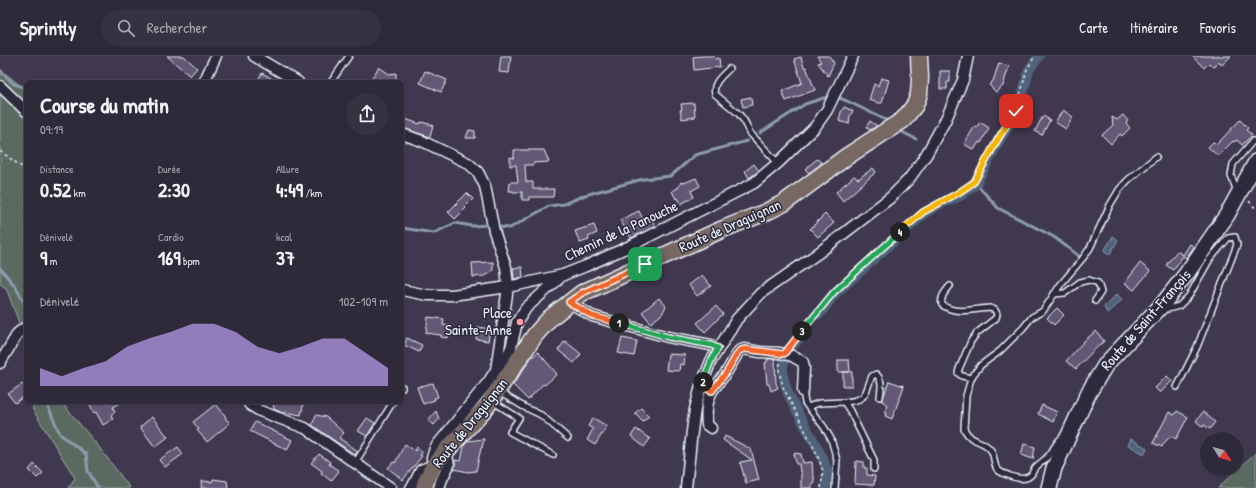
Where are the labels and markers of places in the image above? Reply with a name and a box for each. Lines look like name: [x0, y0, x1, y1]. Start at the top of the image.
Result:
pin: [999, 94, 1033, 128]
pin: 4: [890, 222, 910, 242]
pin: [628, 247, 662, 281]
place label: Place Sainte-Anne: [445, 302, 512, 340]
pin: 1: [609, 313, 629, 333]
marker: Place Sainte-Anne: [515, 317, 525, 327]
pin: 3: [792, 321, 812, 341]
pin: 2: [693, 372, 713, 392]

